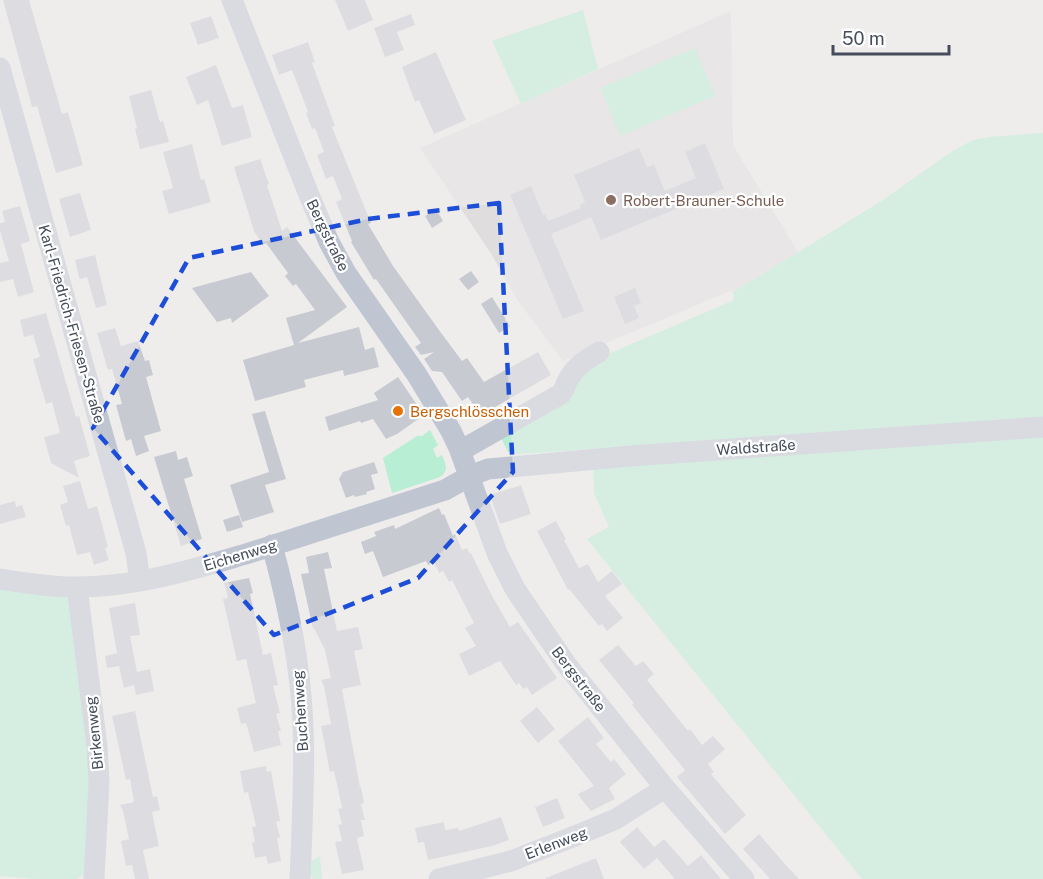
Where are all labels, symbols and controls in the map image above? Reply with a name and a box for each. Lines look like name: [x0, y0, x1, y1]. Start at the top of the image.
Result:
scale bar: [833, 18, 948, 56]
text: 50 m: [842, 28, 885, 49]
place label: Robert-Brauner-Schule: [623, 192, 784, 209]
marker: Robert-Brauner-Schule: [604, 193, 618, 207]
street label: Bergstraße: [303, 196, 353, 274]
street label: Karl-Friedrich-Friesen-Straße: [35, 223, 109, 425]
place label: Bergschlösschen: [410, 403, 529, 420]
marker: Bergschlösschen: [391, 404, 405, 418]
street label: Waldstraße: [716, 436, 796, 458]
street label: Eichenweg: [201, 536, 279, 574]
street label: Bergstraße: [548, 643, 610, 715]
street label: Buchenweg: [289, 670, 311, 752]
street label: Birkenweg: [82, 695, 106, 771]
street label: Erlenweg: [522, 823, 590, 863]

